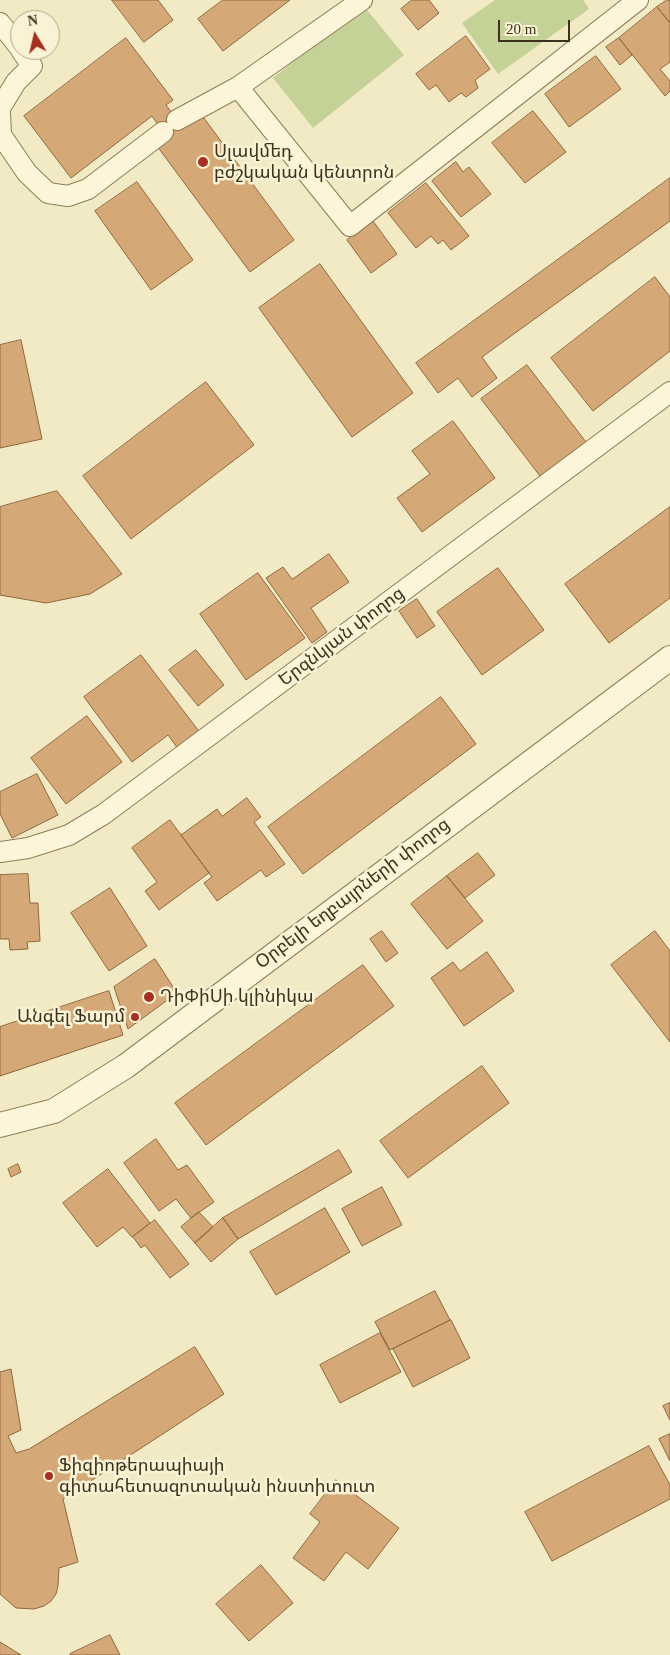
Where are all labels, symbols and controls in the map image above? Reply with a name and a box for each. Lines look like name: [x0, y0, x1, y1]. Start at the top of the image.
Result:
north arrow: [10, 10, 60, 60]
scale bar: [500, 10, 572, 42]
text: N: [27, 12, 39, 29]
text: 20 m: [506, 21, 536, 37]
place label: Սլավմեդ բժշկական կենտրոն: [214, 141, 394, 183]
marker: Սլավմեդ բժշկական կենտրոն: [196, 155, 210, 169]
street label: Երզնկյան փողոց: [275, 583, 409, 691]
street label: Օրբելի եղբայրների փողոց: [252, 814, 454, 974]
place label: ԴիՓիՍի կլինիկա: [160, 986, 313, 1008]
marker: ԴիՓիՍի կլինիկա: [142, 990, 156, 1004]
place label: Անգել Ֆարմ: [17, 1006, 125, 1028]
marker: Անգել Ֆարմ: [129, 1011, 141, 1023]
place label: Ֆիզիոթերապիայի գիտահետազոտական ինստիտուտ: [59, 1455, 375, 1498]
marker: Ֆիզիոթերապիայի գիտահետազոտական ինստիտուտ: [43, 1470, 55, 1482]

